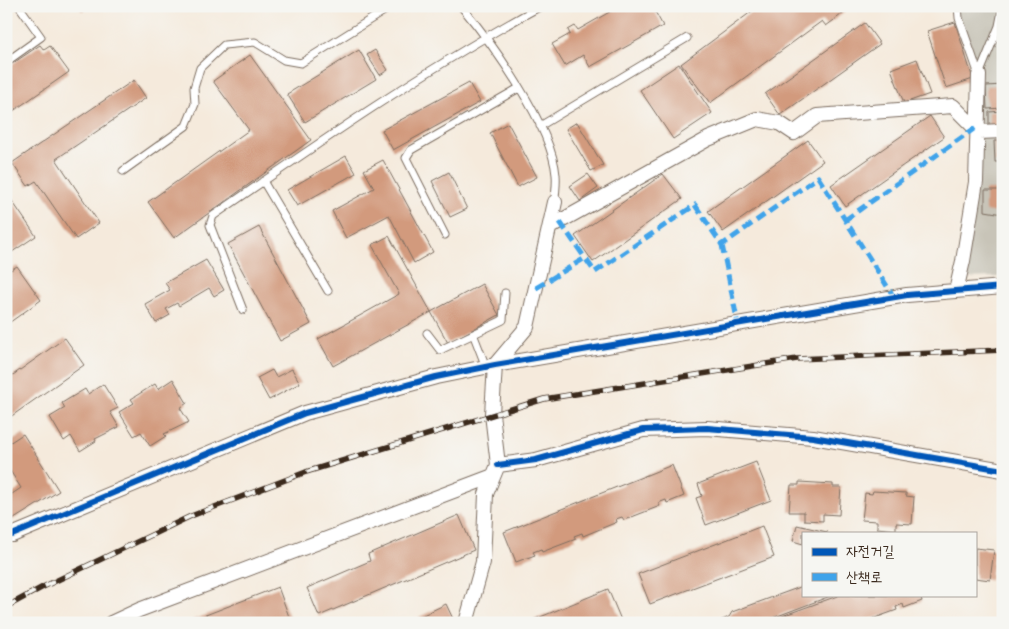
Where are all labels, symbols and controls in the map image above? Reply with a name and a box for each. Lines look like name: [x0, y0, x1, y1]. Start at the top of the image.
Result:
legend: [802, 532, 976, 596]
text: 자전거길: [846, 542, 894, 561]
text: 산책로: [846, 568, 882, 587]

